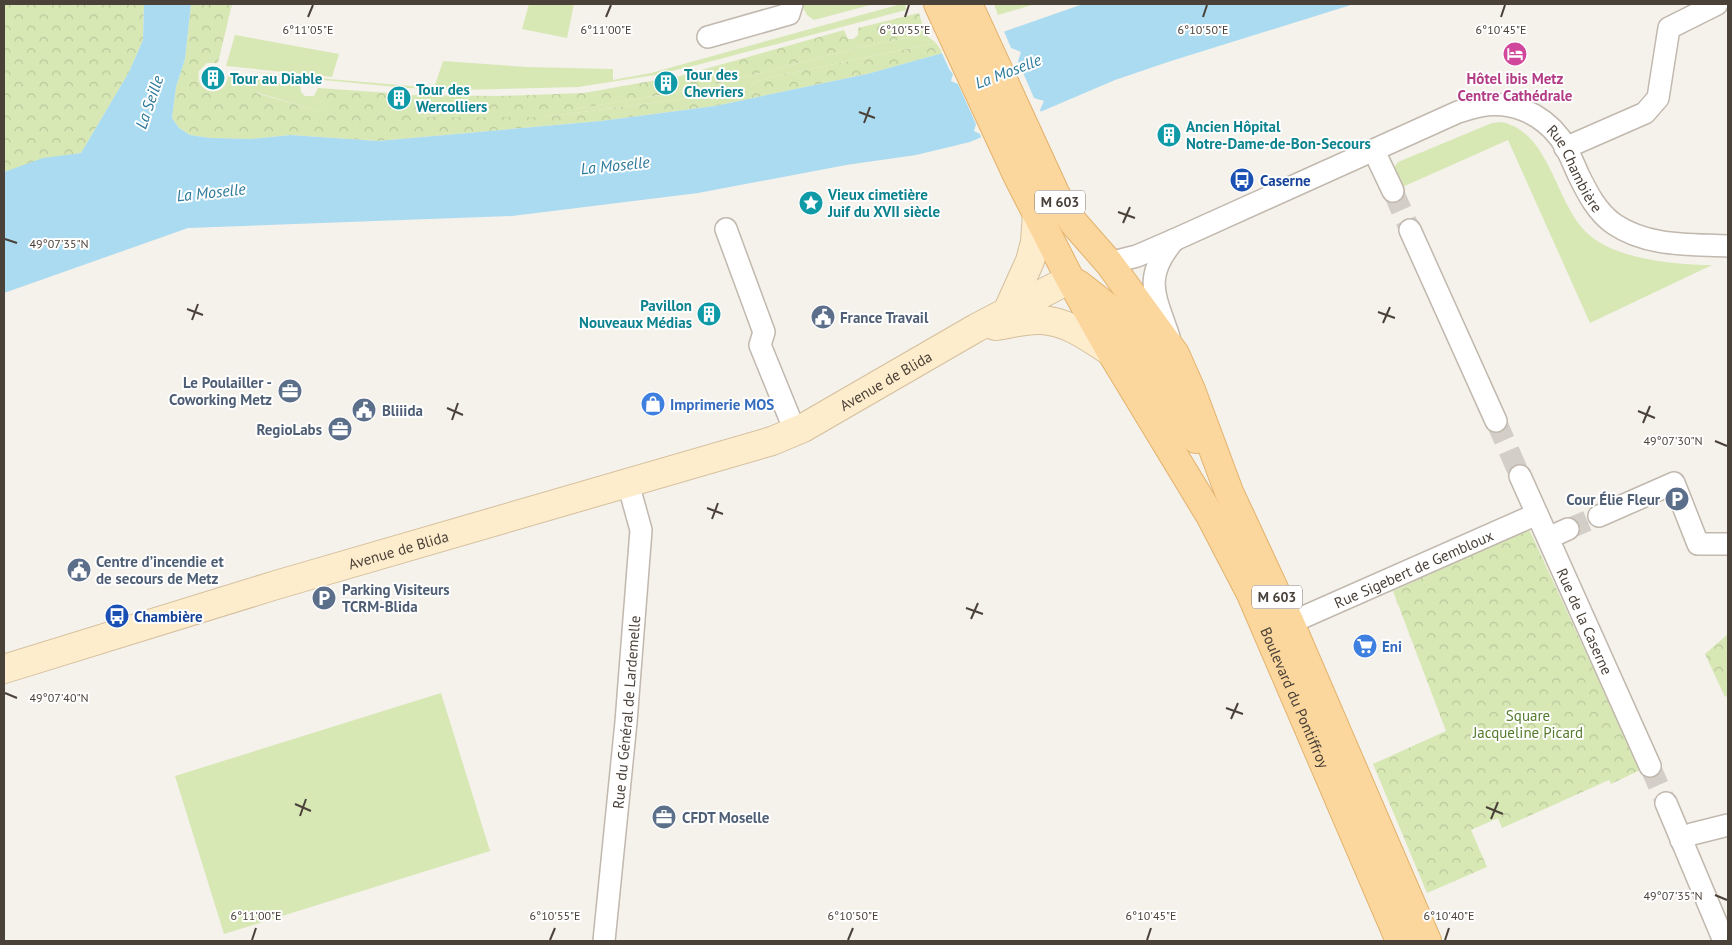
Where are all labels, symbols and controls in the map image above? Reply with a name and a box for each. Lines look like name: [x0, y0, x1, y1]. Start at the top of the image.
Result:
text: 6°11'05"E: [283, 22, 333, 37]
text: 6°11'00"E: [581, 22, 631, 37]
text: 6°10'55"E: [880, 22, 930, 37]
text: 6°10'50"E: [1178, 22, 1228, 37]
text: 6°10'45"E: [1476, 22, 1526, 37]
hotel icon: Hôtel ibis Metz Centre Cathédrale: [1502, 41, 1528, 67]
water label: La Moselle: [972, 49, 1044, 93]
building icon: Tour au Diable: [200, 65, 226, 91]
place label: Tour des Chevriers: [684, 65, 744, 101]
place label: Tour au Diable: [230, 69, 323, 88]
place label: Hôtel ibis Metz Centre Cathédrale: [1458, 69, 1573, 105]
building icon: Tour des Chevriers: [653, 70, 679, 96]
water label: La Seille: [131, 72, 168, 131]
place label: Tour des Wercolliers: [416, 80, 487, 116]
building icon: Tour des Wercolliers: [386, 85, 412, 111]
place label: Ancien Hôpital Notre-Dame-de-Bon-Secours: [1186, 117, 1371, 153]
street label: Rue Chambière: [1543, 120, 1607, 216]
building icon: Ancien Hôpital Notre-Dame-de-Bon-Secours: [1156, 122, 1182, 148]
water label: La Moselle: [580, 151, 651, 179]
bus stop icon: Caserne: [1229, 167, 1255, 193]
place label: Caserne: [1260, 171, 1311, 190]
water label: La Moselle: [176, 178, 247, 206]
place label: Vieux cimetière Juif du XVII siècle: [827, 185, 940, 221]
place icon: Vieux cimetière Juif du XVII siècle: [798, 190, 824, 216]
road number: M 603: [1035, 190, 1085, 213]
text: 49°07'35"N: [29, 236, 89, 251]
place label: Pavillon Nouveaux Médias: [579, 296, 692, 332]
building icon: Pavillon Nouveaux Médias: [696, 301, 722, 327]
public building icon: France Travail: [810, 304, 836, 330]
place label: France Travail: [840, 308, 929, 327]
street label: Avenue de Blida: [836, 346, 935, 414]
place label: Le Poulailler - Coworking Metz: [169, 373, 272, 409]
office icon: Le Poulailler - Coworking Metz: [277, 378, 303, 404]
shop icon: Imprimerie MOS: [640, 391, 666, 417]
place label: Imprimerie MOS: [670, 395, 774, 414]
public building icon: Bliiida: [351, 397, 377, 423]
place label: Bliiida: [382, 401, 423, 420]
office icon: RegioLabs: [327, 416, 353, 442]
place label: RegioLabs: [256, 420, 322, 439]
text: 49°07'30"N: [1643, 433, 1703, 448]
parking icon: Cour Élie Fleur: [1664, 486, 1690, 512]
place label: Cour Élie Fleur: [1566, 490, 1661, 509]
street label: Rue Sigebert de Gembloux: [1331, 525, 1496, 612]
street label: Avenue de Blida: [346, 526, 451, 573]
place label: Centre d’incendie et de secours de Metz: [96, 552, 224, 588]
public building icon: Centre d’incendie et de secours de Metz: [66, 557, 92, 583]
street label: Rue de la Caserne: [1553, 565, 1617, 677]
place label: Parking Visiteurs TCRM-Blida: [342, 580, 450, 616]
parking icon: Parking Visiteurs TCRM-Blida: [311, 585, 337, 611]
road number: M 603: [1252, 586, 1302, 608]
bus stop icon: Chambière: [104, 603, 130, 629]
place label: Chambière: [134, 607, 203, 626]
street label: Rue du Général de Lardemelle: [608, 615, 644, 810]
street label: Boulevard du Pontiffroy: [1257, 624, 1334, 771]
supermarket icon: Eni: [1352, 633, 1378, 659]
place label: Eni: [1382, 637, 1402, 656]
text: 49°07'40"N: [29, 690, 89, 705]
park label: Square Jacqueline Picard: [1472, 706, 1583, 742]
office icon: CFDT Moselle: [651, 804, 677, 830]
place label: CFDT Moselle: [682, 808, 770, 827]
text: 49°07'35"N: [1643, 888, 1703, 903]
text: 6°11'00"E: [231, 908, 281, 923]
text: 6°10'55"E: [530, 908, 580, 923]
text: 6°10'50"E: [828, 908, 878, 923]
text: 6°10'45"E: [1126, 908, 1176, 923]
text: 6°10'40"E: [1424, 908, 1474, 923]

